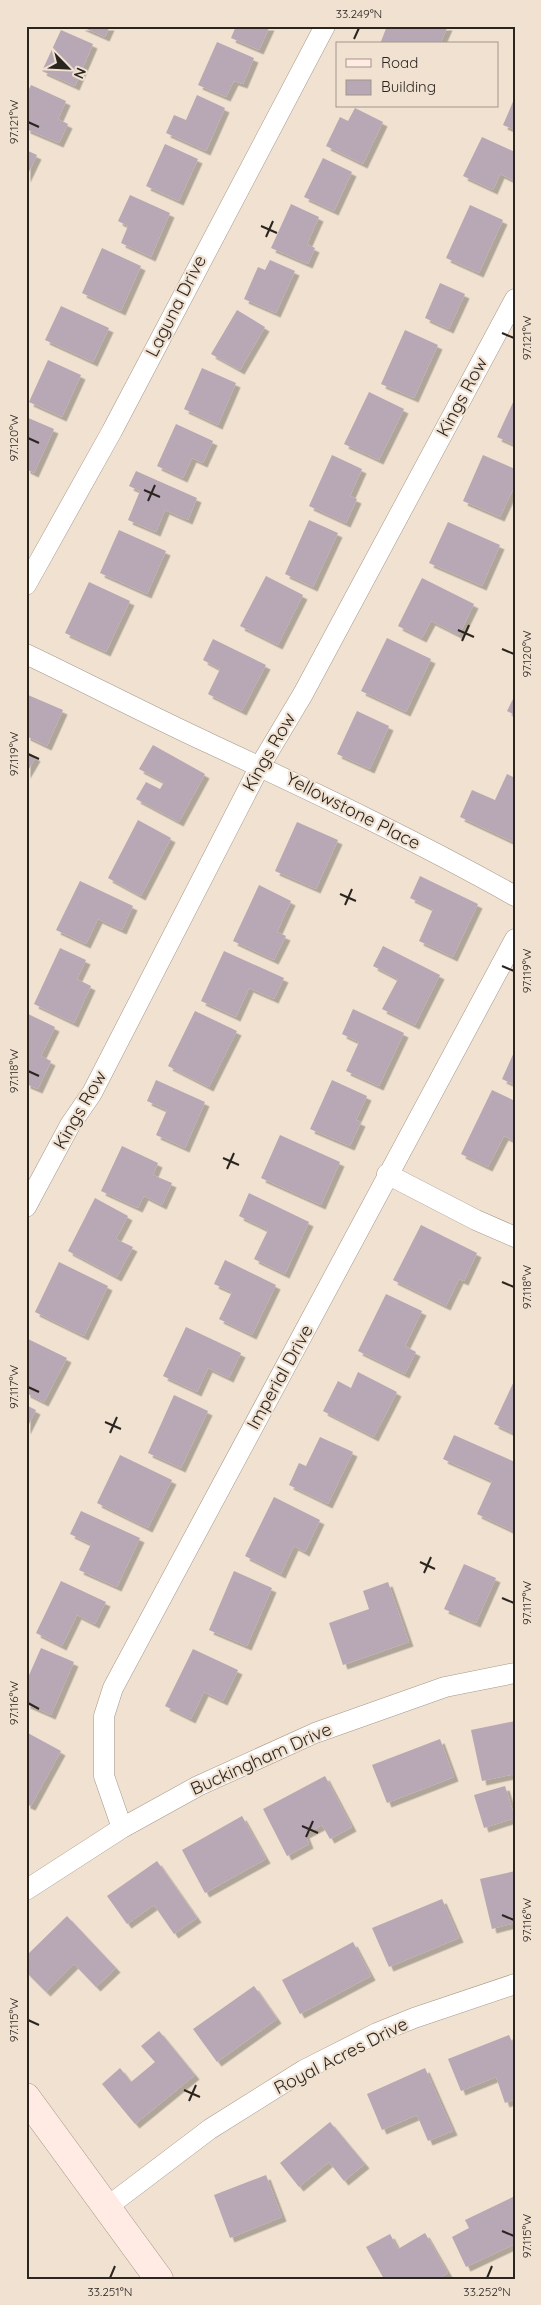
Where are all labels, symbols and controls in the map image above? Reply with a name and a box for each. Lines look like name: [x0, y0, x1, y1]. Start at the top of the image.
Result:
text: 33.249°N: [336, 6, 382, 21]
north arrow: [42, 42, 92, 92]
legend: [336, 42, 498, 108]
text: Road: [381, 53, 418, 72]
text: N: [70, 65, 90, 82]
text: Building: [381, 77, 436, 96]
text: 97.121°W: [6, 99, 21, 144]
street label: Laguna Drive: [140, 251, 211, 361]
text: 97.121°W: [519, 315, 534, 360]
street label: Kings Row: [431, 353, 492, 441]
text: 97.120°W: [6, 414, 21, 462]
text: 97.120°W: [519, 630, 534, 678]
street label: Kings Row: [237, 708, 300, 795]
text: 97.119°W: [6, 731, 21, 776]
street label: Yellowstone Place: [282, 767, 424, 854]
text: 97.119°W: [519, 948, 534, 993]
text: 97.118°W: [6, 1048, 21, 1093]
street label: Kings Row: [48, 1066, 111, 1153]
text: 97.118°W: [519, 1264, 534, 1309]
street label: Imperial Drive: [241, 1320, 318, 1433]
text: 97.117°W: [6, 1365, 21, 1409]
text: 97.117°W: [519, 1581, 534, 1625]
text: 97.116°W: [6, 1680, 21, 1725]
street label: Buckingham Drive: [187, 1717, 335, 1800]
text: 97.116°W: [519, 1897, 534, 1942]
text: 97.115°W: [6, 1997, 21, 2042]
street label: Royal Acres Drive: [270, 2012, 412, 2099]
text: 97.115°W: [519, 2213, 534, 2258]
text: 33.251°N: [87, 2284, 133, 2299]
text: 33.252°N: [463, 2284, 511, 2299]

